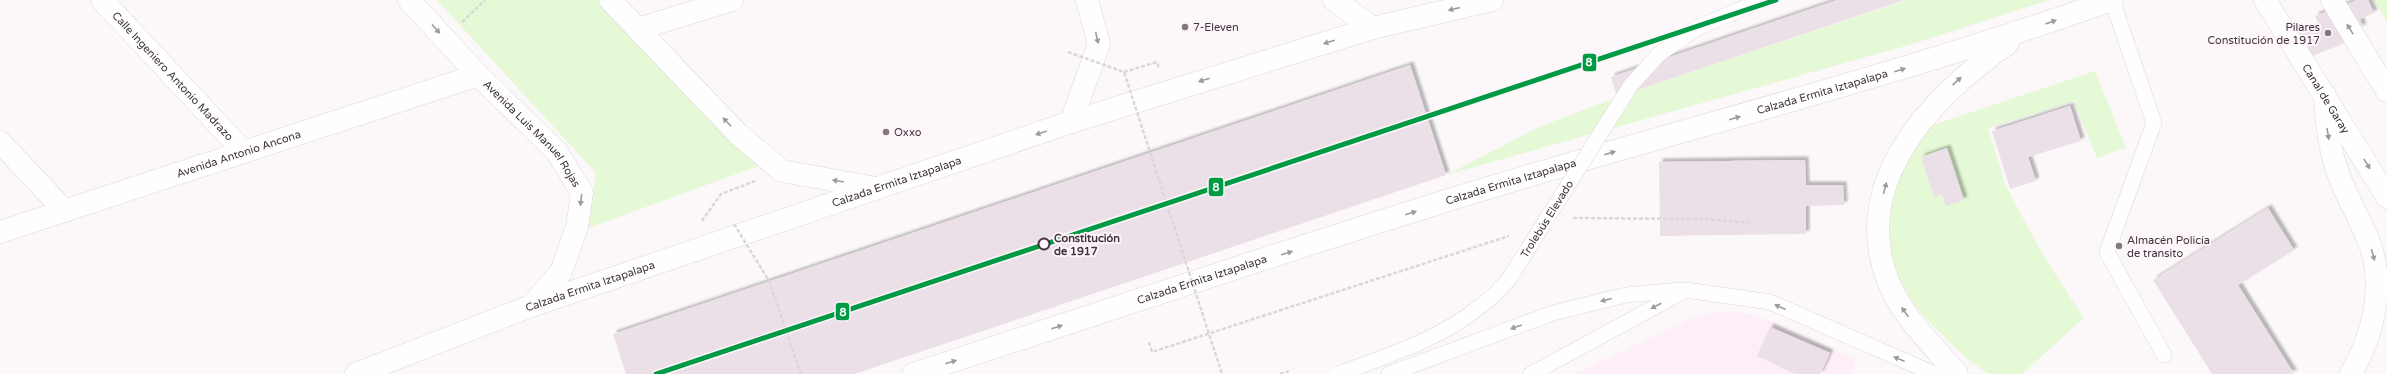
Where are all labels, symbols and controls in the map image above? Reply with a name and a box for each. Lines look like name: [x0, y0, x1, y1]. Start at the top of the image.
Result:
one-way arrow: [1448, 6, 1460, 12]
street label: Calle Ingeniero Antonio Madrazo: [110, 9, 237, 143]
one-way arrow: [2045, 18, 2057, 24]
place label: 7-Eleven: [1193, 21, 1239, 34]
place label: Pilares Constitución de 1917: [2208, 21, 2320, 47]
marker: 7-Eleven: [1180, 22, 1190, 32]
one-way arrow: [2346, 23, 2353, 35]
one-way arrow: [431, 24, 440, 34]
marker: Pilares Constitución de 1917: [2323, 28, 2333, 38]
one-way arrow: [1094, 31, 1100, 44]
one-way arrow: [1322, 39, 1334, 45]
line badge: 8: [1582, 53, 1597, 72]
text: 8: [1586, 56, 1593, 69]
street label: Canal de Garay: [2300, 62, 2352, 136]
street label: Calzada Ermita Iztapalapa: [1755, 66, 1889, 117]
one-way arrow: [1894, 67, 1906, 73]
one-way arrow: [1952, 76, 1962, 86]
street label: Avenida Luis Manuel Rojas: [481, 77, 583, 189]
one-way arrow: [1198, 77, 1210, 83]
one-way arrow: [1729, 114, 1741, 120]
one-way arrow: [722, 117, 732, 127]
place label: Oxxo: [894, 126, 922, 139]
street label: Avenida Antonio Ancona: [175, 127, 302, 180]
marker: Oxxo: [881, 127, 891, 137]
one-way arrow: [2326, 127, 2332, 140]
one-way arrow: [1034, 130, 1046, 136]
one-way arrow: [1604, 150, 1616, 156]
street label: Calzada Ermita Iztapalapa: [830, 153, 963, 209]
street label: Calzada Ermita Iztapalapa: [1444, 156, 1578, 207]
one-way arrow: [2363, 159, 2371, 169]
one-way arrow: [832, 177, 844, 183]
line badge: 8: [1208, 177, 1224, 197]
street label: Trolebús Elevado: [1518, 177, 1576, 260]
text: 8: [1213, 181, 1220, 194]
one-way arrow: [1883, 181, 1889, 194]
one-way arrow: [578, 194, 584, 206]
one-way arrow: [1405, 210, 1417, 216]
place label: Constitución de 1917: [1054, 232, 1120, 258]
place label: Almacén Policía de transito: [2127, 234, 2210, 260]
marker: Constitución de 1917: [1037, 237, 1051, 251]
marker: Almacén Policía de transito: [2114, 241, 2124, 251]
one-way arrow: [2370, 249, 2376, 261]
one-way arrow: [1281, 250, 1293, 256]
street label: Calzada Ermita Iztapalapa: [1135, 252, 1268, 307]
street label: Calzada Ermita Iztapalapa: [523, 258, 656, 314]
one-way arrow: [1600, 297, 1612, 303]
line badge: 8: [835, 302, 850, 321]
one-way arrow: [1650, 303, 1662, 310]
one-way arrow: [1774, 304, 1786, 310]
text: 8: [840, 306, 847, 319]
one-way arrow: [1901, 306, 1909, 317]
one-way arrow: [1051, 324, 1063, 330]
one-way arrow: [1510, 324, 1522, 330]
one-way arrow: [1893, 356, 1904, 362]
one-way arrow: [945, 359, 957, 365]

